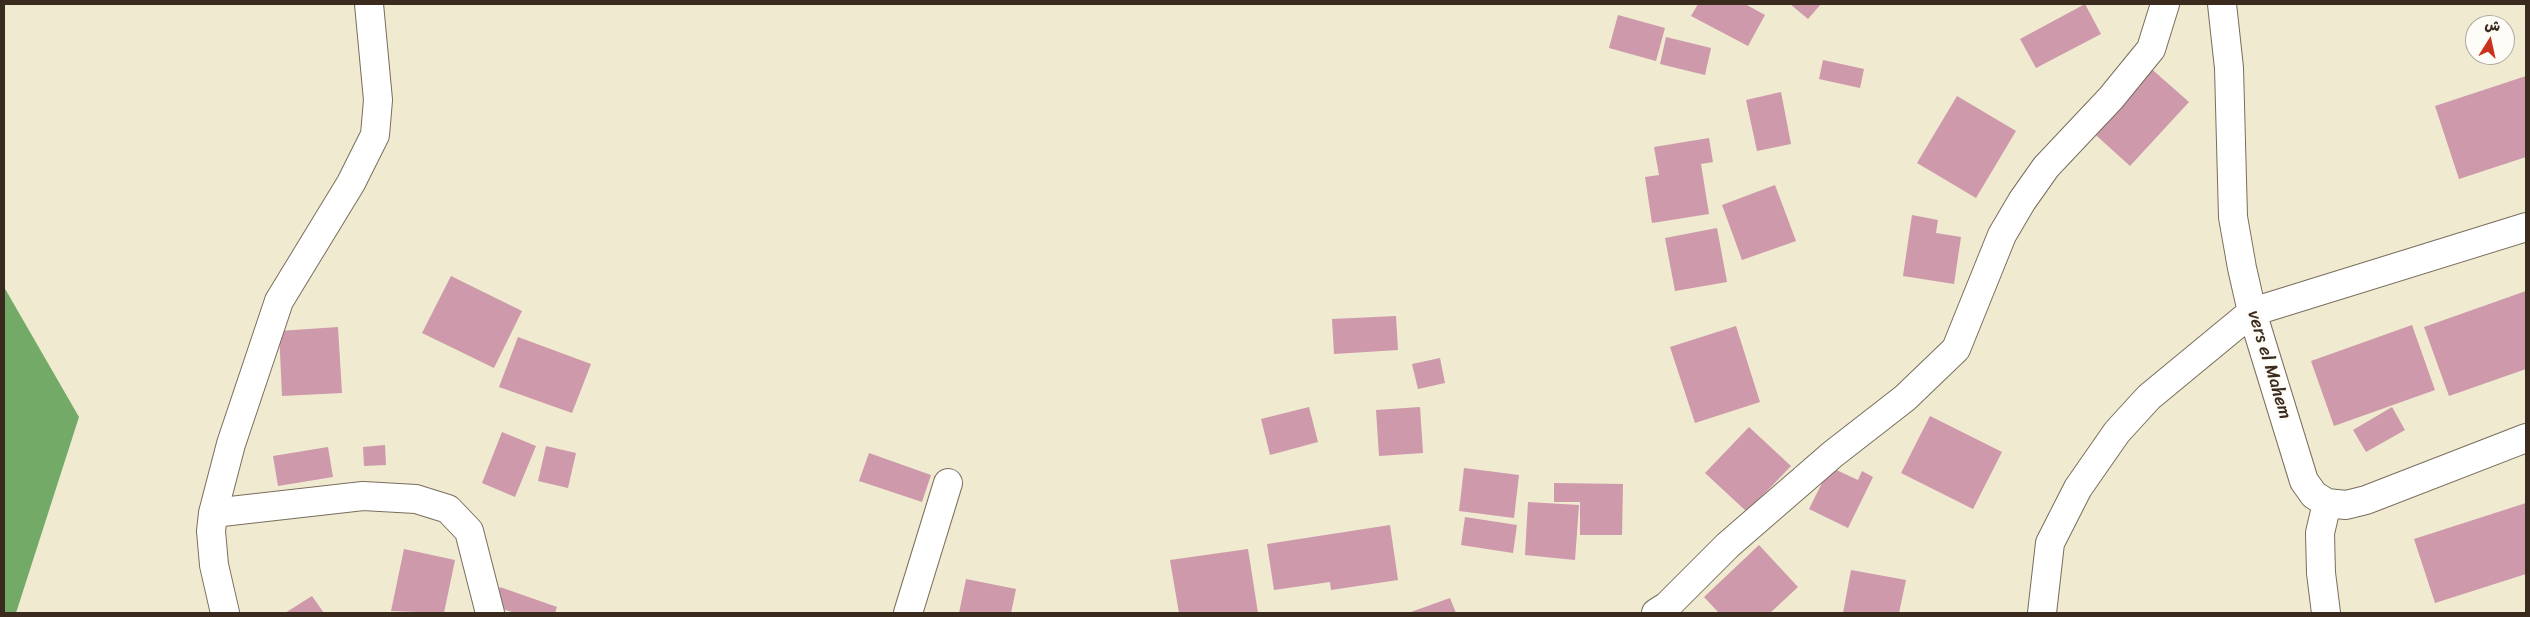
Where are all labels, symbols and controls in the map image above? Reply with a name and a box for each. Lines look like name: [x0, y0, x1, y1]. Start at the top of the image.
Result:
text: ش: [2483, 12, 2502, 39]
north arrow: [2465, 15, 2515, 65]
street label: vers el Mahem: [2242, 308, 2296, 422]

